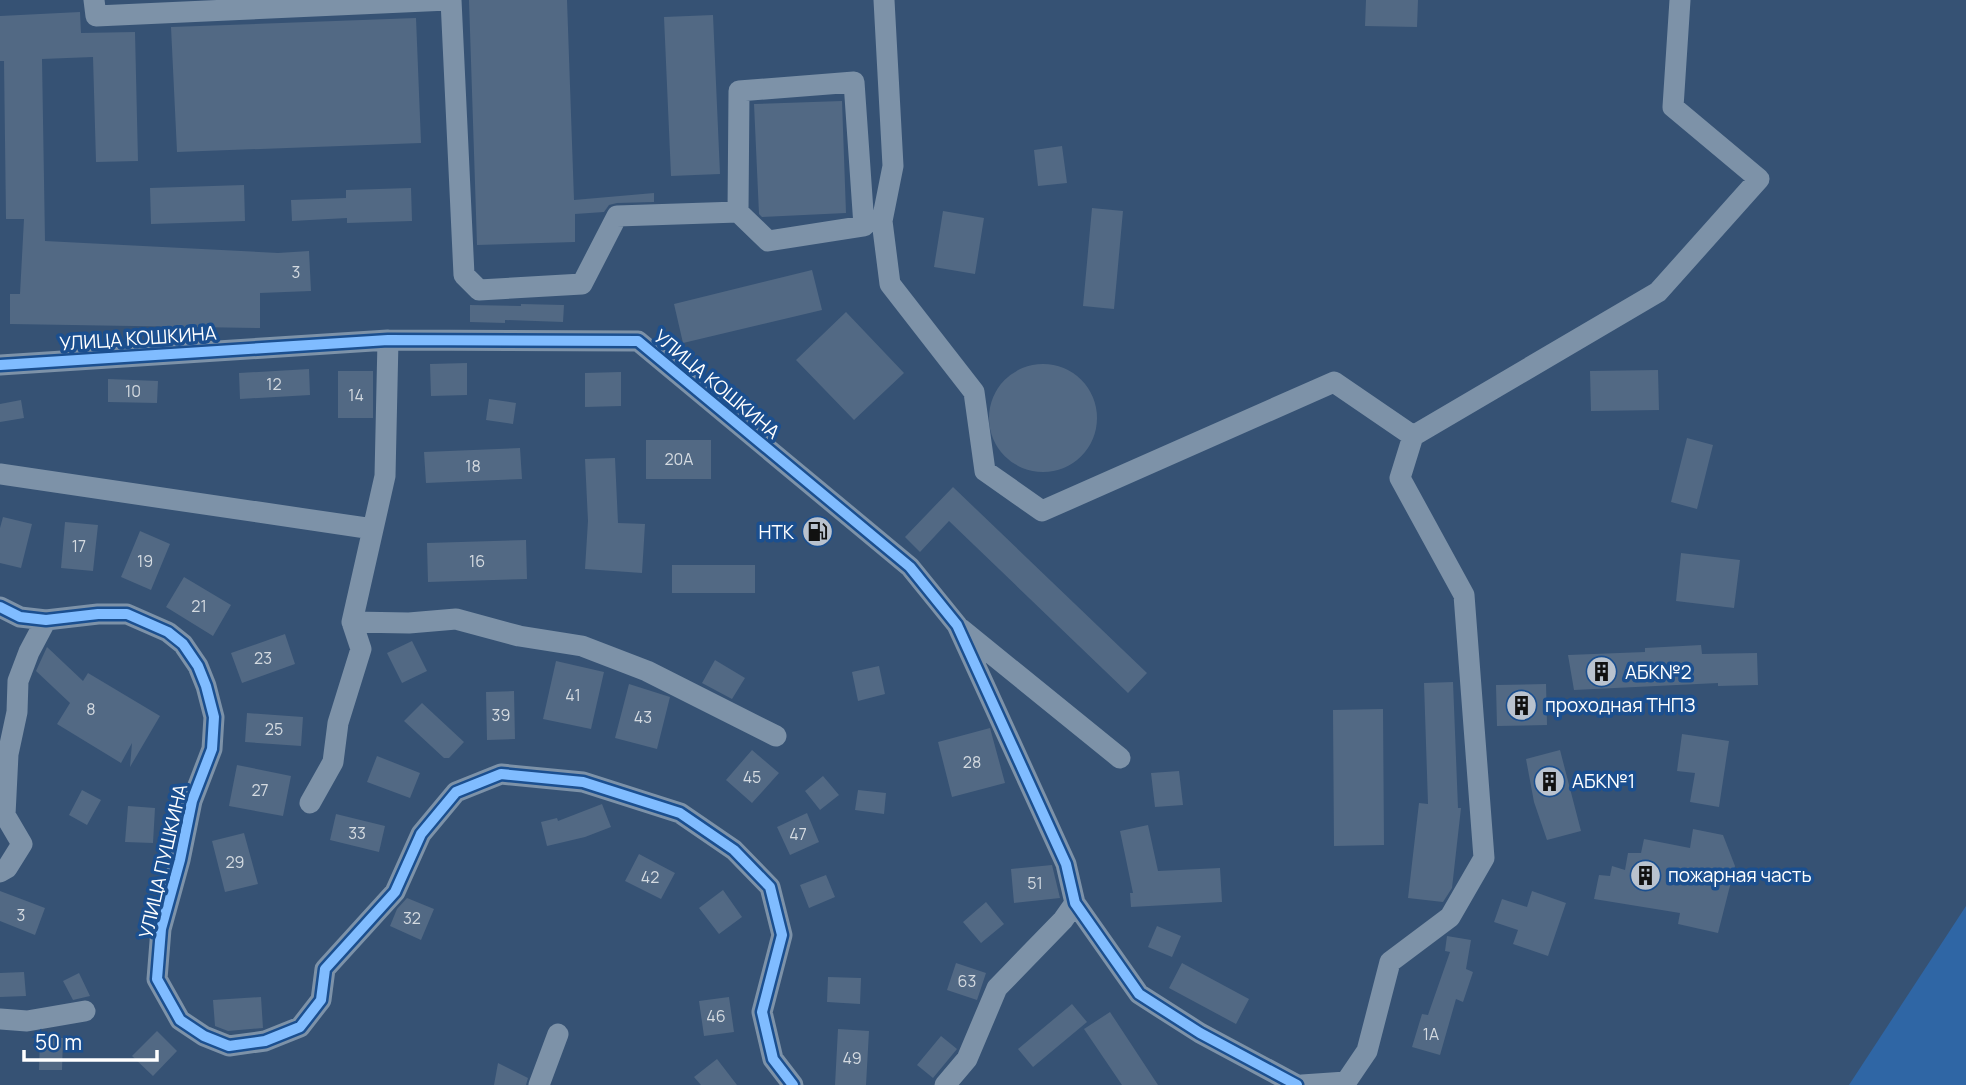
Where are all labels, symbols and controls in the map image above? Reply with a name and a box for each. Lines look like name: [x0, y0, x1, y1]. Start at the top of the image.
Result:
house number: 3: [292, 261, 300, 283]
street label: УЛИЦА КОШКИНА: [59, 320, 217, 356]
street label: УЛИЦА КОШКИНА: [648, 324, 786, 444]
house number: 12: [266, 373, 282, 395]
house number: 10: [125, 380, 141, 402]
house number: 14: [348, 384, 364, 406]
house number: 20А: [664, 448, 694, 470]
house number: 18: [465, 455, 481, 477]
fuel station icon: НТК: [800, 515, 834, 549]
place label: НТК: [758, 519, 795, 545]
house number: 17: [72, 535, 86, 557]
house number: 19: [137, 550, 153, 572]
house number: 16: [469, 550, 485, 572]
house number: 21: [191, 595, 207, 617]
house number: 23: [254, 647, 272, 669]
building icon: АБК№2: [1585, 655, 1619, 689]
place label: АБК№2: [1625, 659, 1692, 685]
house number: 41: [565, 684, 581, 706]
building icon: проходная ТНПЗ: [1505, 688, 1539, 722]
place label: проходная ТНПЗ: [1545, 692, 1695, 718]
house number: 8: [86, 698, 96, 720]
house number: 39: [492, 704, 510, 726]
house number: 43: [634, 706, 652, 728]
house number: 25: [265, 718, 283, 740]
house number: 28: [963, 751, 981, 773]
building icon: АБК№1: [1532, 764, 1566, 798]
house number: 45: [743, 766, 761, 788]
place label: АБК№1: [1572, 768, 1635, 794]
house number: 27: [251, 779, 269, 801]
street label: УЛИЦА ПУШКИНА: [133, 781, 193, 941]
house number: 33: [348, 822, 366, 844]
house number: 47: [789, 823, 807, 845]
house number: 29: [225, 851, 245, 873]
building icon: пожарная часть: [1628, 858, 1662, 892]
place label: пожарная часть: [1668, 862, 1812, 888]
house number: 42: [641, 866, 659, 888]
house number: 51: [1027, 872, 1043, 894]
house number: 3: [17, 904, 25, 926]
house number: 32: [403, 907, 421, 929]
house number: 63: [958, 970, 976, 992]
house number: 46: [706, 1005, 726, 1027]
scale bar: [24, 1018, 158, 1062]
house number: 1А: [1423, 1023, 1439, 1045]
text: 50 m: [35, 1028, 82, 1056]
house number: 49: [842, 1047, 862, 1069]

